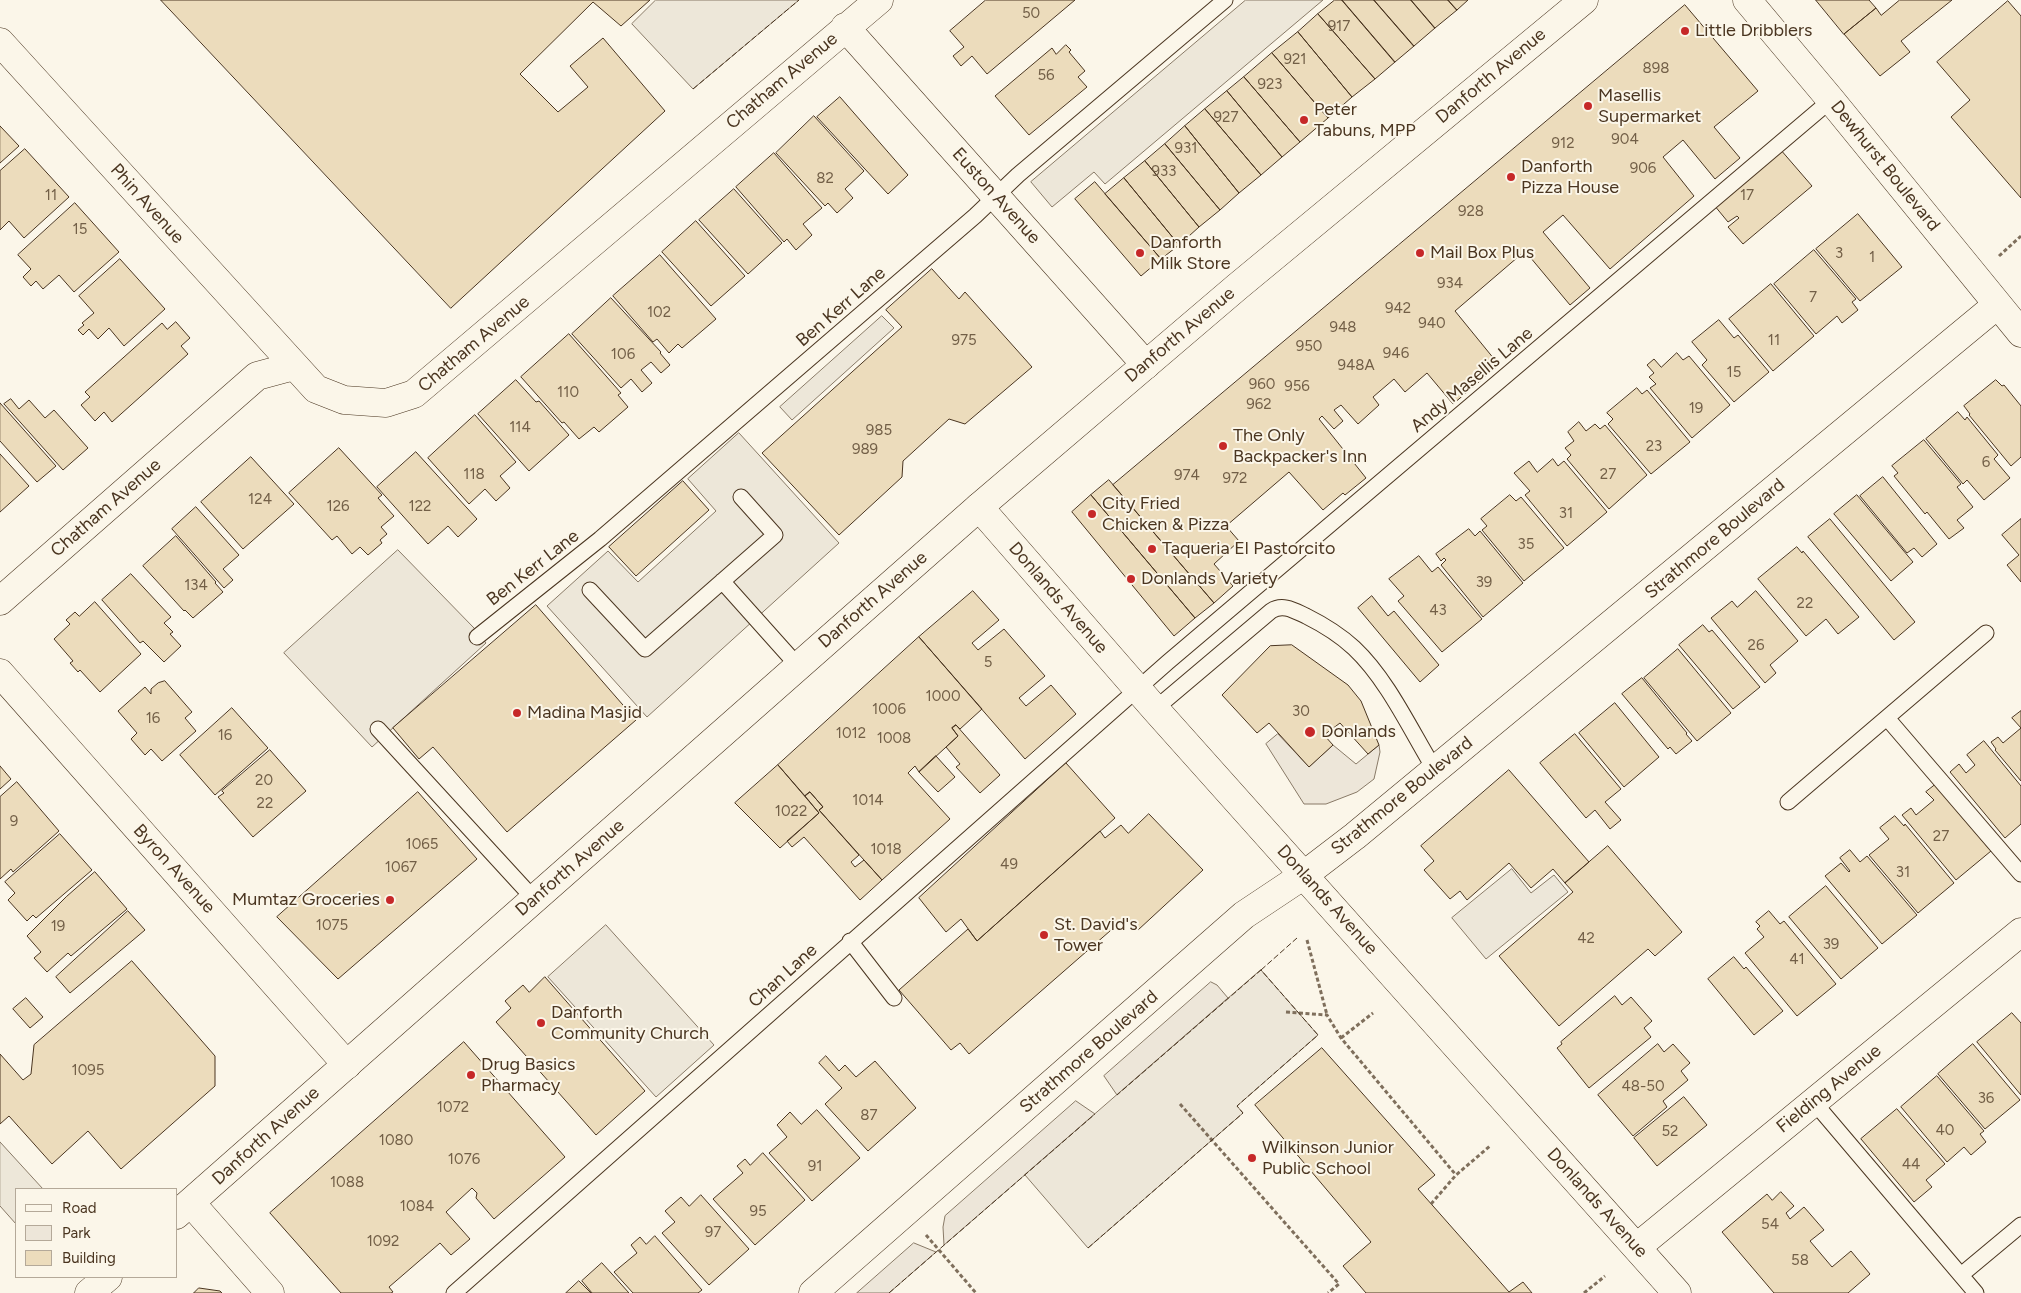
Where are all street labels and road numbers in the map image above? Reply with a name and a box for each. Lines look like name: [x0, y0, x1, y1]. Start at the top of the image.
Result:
street label: Danforth Avenue: [1432, 24, 1550, 128]
street label: Chatham Avenue: [722, 28, 842, 134]
street label: Dewhurst Boulevard: [1826, 96, 1944, 236]
street label: Euston Avenue: [947, 144, 1045, 248]
street label: Phin Avenue: [106, 160, 188, 248]
street label: Ben Kerr Lane: [792, 262, 890, 352]
street label: Danforth Avenue: [1121, 283, 1239, 387]
street label: Chatham Avenue: [414, 291, 534, 397]
street label: Andy Masellis Lane: [1407, 323, 1537, 437]
street label: Chatham Avenue: [47, 454, 165, 562]
street label: Strathmore Boulevard: [1641, 474, 1789, 604]
street label: Ben Kerr Lane: [483, 525, 583, 611]
street label: Donlands Avenue: [1004, 538, 1112, 658]
street label: Danforth Avenue: [814, 547, 932, 653]
street label: Strathmore Boulevard: [1327, 732, 1477, 860]
street label: Danforth Avenue: [511, 815, 629, 921]
street label: Byron Avenue: [128, 820, 220, 918]
street label: Donlands Avenue: [1272, 841, 1382, 959]
street label: Chan Lane: [744, 940, 822, 1012]
street label: Strathmore Boulevard: [1015, 986, 1163, 1118]
street label: Fielding Avenue: [1772, 1040, 1886, 1138]
street label: Danforth Avenue: [208, 1082, 324, 1190]
street label: Donlands Avenue: [1542, 1144, 1652, 1262]

